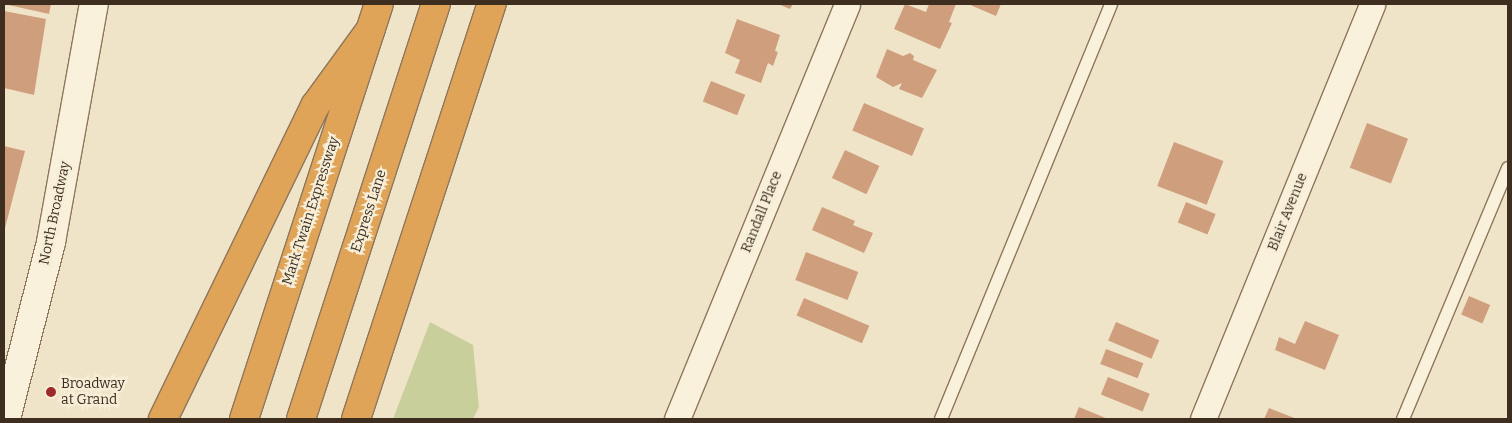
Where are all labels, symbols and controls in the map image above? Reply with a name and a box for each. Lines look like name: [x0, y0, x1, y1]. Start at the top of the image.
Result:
street label: Mark Twain Expressway: [279, 135, 343, 287]
street label: North Broadway: [36, 160, 74, 266]
street label: Express Lane: [348, 168, 390, 254]
street label: Randall Place: [738, 169, 786, 255]
street label: Blair Avenue: [1265, 171, 1311, 253]
place label: Broadway at Grand: [61, 376, 125, 408]
marker: Broadway at Grand: [45, 386, 57, 398]

